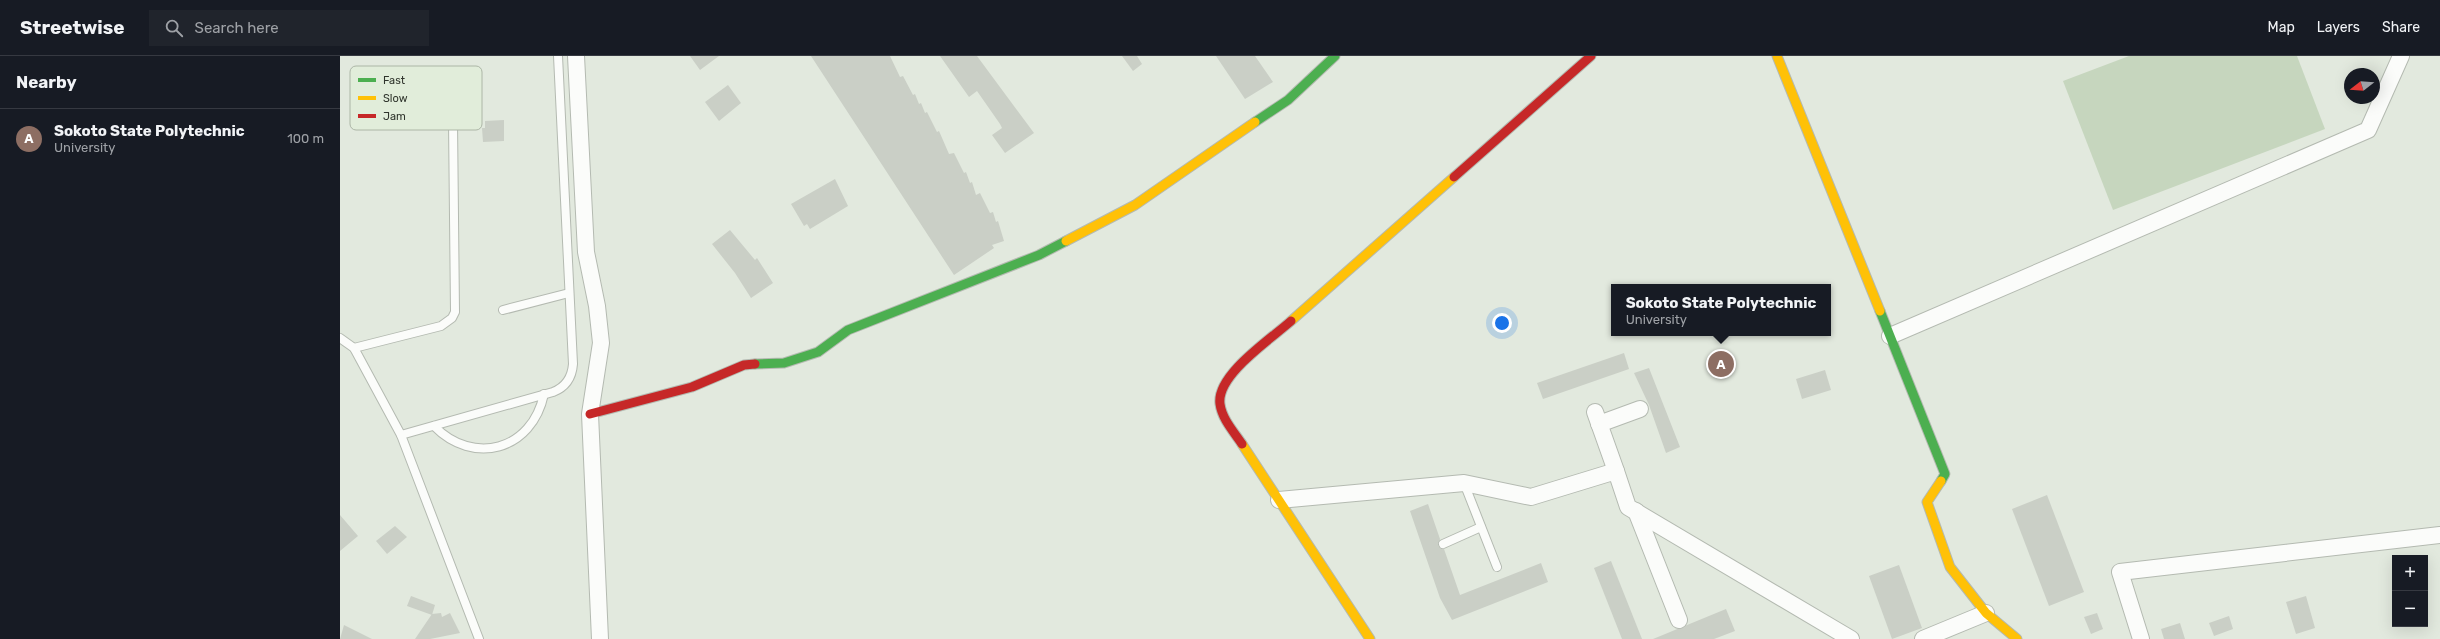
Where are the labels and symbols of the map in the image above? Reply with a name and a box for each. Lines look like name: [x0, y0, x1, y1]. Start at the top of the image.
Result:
legend: [350, 66, 482, 130]
north arrow: [2344, 68, 2380, 104]
text: Fast: [383, 74, 406, 87]
text: Slow: [383, 92, 408, 105]
text: Jam: [383, 110, 406, 123]
your location: [1492, 313, 1512, 333]
pin: A: [1708, 349, 1734, 379]

